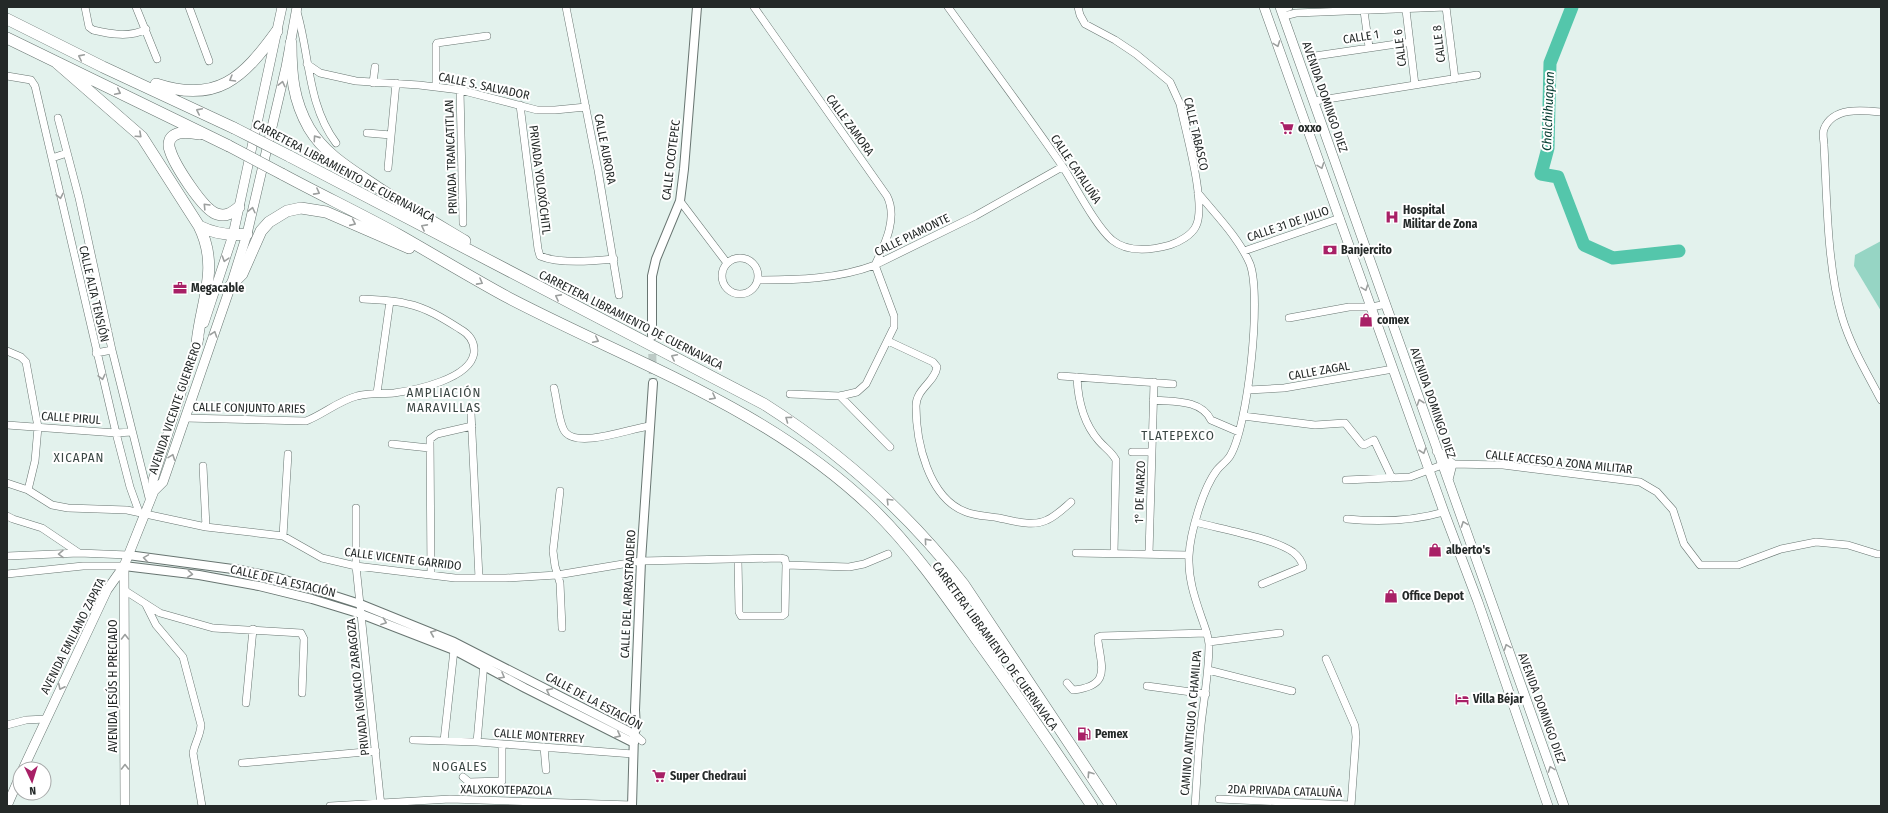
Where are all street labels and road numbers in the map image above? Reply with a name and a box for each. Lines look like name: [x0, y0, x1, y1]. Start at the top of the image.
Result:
street label: CALLE 8: [1430, 25, 1448, 63]
street label: CALLE 1: [1342, 27, 1380, 47]
street label: CALLE 6: [1391, 29, 1409, 67]
street label: AVENIDA DOMINGO DIEZ: [1299, 40, 1351, 155]
street label: CALLE S. SALVADOR: [437, 70, 531, 103]
street label: CALLE ZAMORA: [823, 92, 877, 159]
street label: CALLE TABASCO: [1181, 96, 1211, 172]
street label: PRIVADA TRANCATITLAN: [442, 99, 460, 215]
street label: CALLE AURORA: [591, 113, 619, 186]
street label: CARRETERA LIBRAMIENTO DE CUERNAVACA: [250, 117, 438, 226]
street label: CALLE OCOTEPEC: [659, 119, 683, 201]
street label: PRIVADA YOLOXÓCHITL: [526, 124, 555, 236]
street label: CALLE CATALUÑA: [1048, 131, 1105, 207]
street label: CALLE 31 DE JULIO: [1245, 203, 1331, 245]
street label: CALLE PIAMONTE: [872, 211, 952, 259]
street label: CALLE ALTA TENSIÓN: [76, 244, 113, 344]
street label: CARRETERA LIBRAMIENTO DE CUERNAVACA: [537, 267, 726, 373]
street label: AVENIDA VICENTE GUERRERO: [146, 340, 204, 476]
street label: AVENIDA DOMINGO DIEZ: [1407, 346, 1459, 461]
street label: CALLE ZAGAL: [1287, 359, 1351, 383]
street label: CALLE CONJUNTO ARIES: [193, 400, 306, 416]
street label: CALLE PIRUL: [41, 409, 102, 427]
street label: CALLE ACCESO A ZONA MILITAR: [1485, 447, 1634, 477]
street label: 1° DE MARZO: [1132, 460, 1148, 524]
street label: CALLE DEL ARRASTRADERO: [618, 529, 638, 659]
street label: CALLE VICENTE GARRIDO: [344, 545, 462, 573]
street label: CARRETERA LIBRAMIENTO DE CUERNAVACA: [929, 559, 1061, 733]
street label: CALLE DE LA ESTACIÓN: [229, 561, 337, 600]
street label: AVENIDA EMILIANO ZAPATA: [38, 575, 109, 696]
street label: PRIVADA IGNACIO ZARAGOZA: [344, 617, 372, 756]
street label: AVENIDA JESÚS H PRECIADO: [105, 619, 120, 753]
street label: CAMINO ANTIGUO A CHAMILPA: [1178, 649, 1204, 796]
street label: AVENIDA DOMINGO DIEZ: [1516, 651, 1569, 765]
street label: CALLE DE LA ESTACIÓN: [543, 669, 645, 732]
street label: CALLE MONTERREY: [493, 726, 585, 746]
street label: 2DA PRIVADA CATALUÑA: [1228, 781, 1343, 800]
street label: XALXOKOTEPAZOLA: [460, 782, 553, 798]

